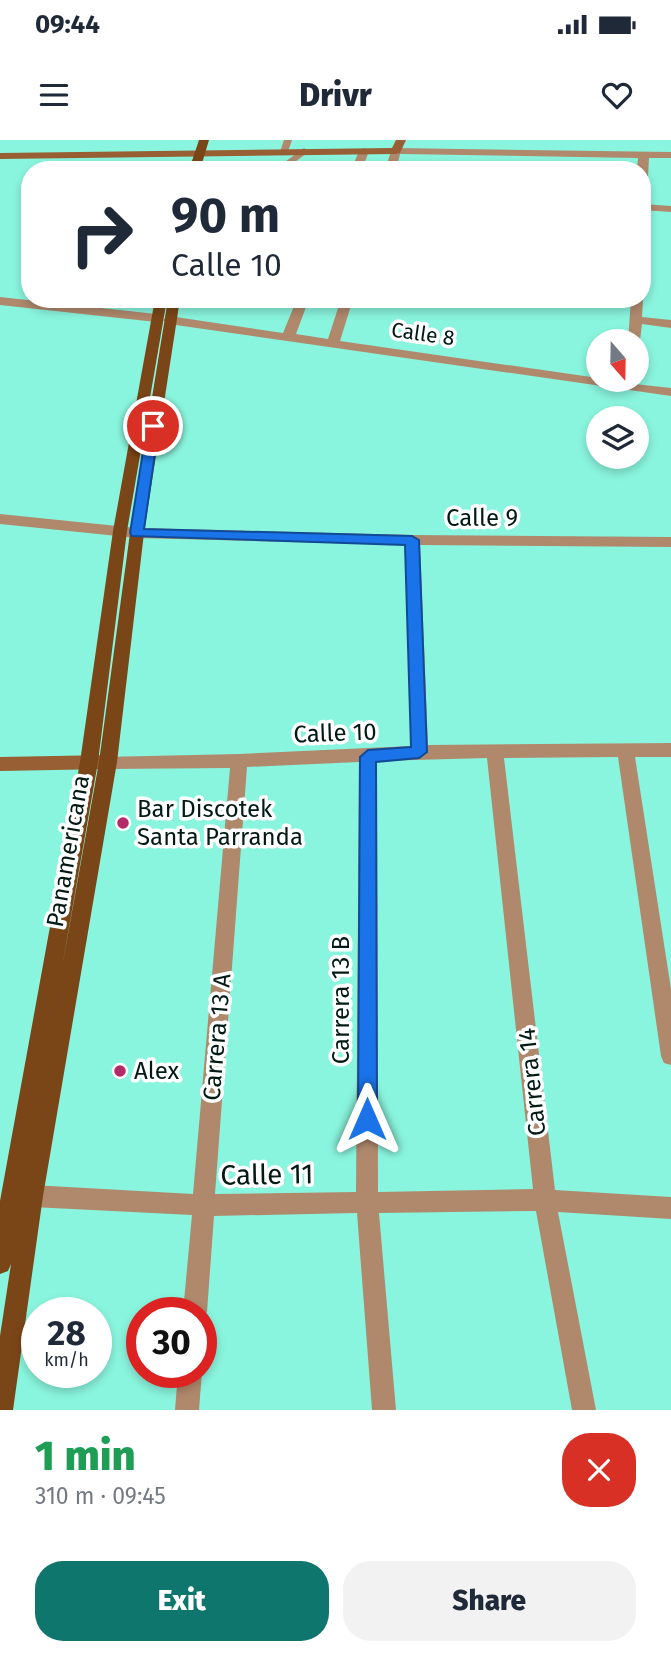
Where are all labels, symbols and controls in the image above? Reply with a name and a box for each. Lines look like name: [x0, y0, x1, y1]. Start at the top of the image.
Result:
text: 09:44: [35, 9, 100, 40]
icon: menu: [35, 76, 73, 114]
text: Drivr: [299, 76, 372, 114]
icon: heart: [598, 76, 636, 114]
text: 90 m: [171, 186, 280, 245]
icon: right: [56, 189, 147, 280]
text: Calle 10: [171, 246, 282, 284]
street label: Calle 8: [390, 317, 456, 351]
north arrow: [586, 329, 649, 392]
map controls: [586, 329, 649, 469]
pin: [123, 396, 183, 456]
button: layers: [586, 406, 649, 469]
icon: arrive: [134, 407, 172, 445]
street label: Calle 9: [446, 504, 518, 532]
street label: Calle 10: [293, 718, 377, 748]
street label: Panamericana: [41, 773, 95, 929]
place label: Bar Discotek Santa Parranda: [137, 795, 303, 851]
marker: Bar Discotek Santa Parranda: [115, 815, 131, 831]
street label: Carrera 13 B: [327, 936, 355, 1064]
street label: Carrera 13 A: [197, 972, 237, 1102]
street label: Carrera 14: [512, 1027, 552, 1137]
place label: Alex: [134, 1057, 180, 1085]
marker: Alex: [112, 1063, 128, 1079]
position arrow: [330, 1082, 404, 1156]
street label: Calle 11: [220, 1157, 314, 1192]
speed limit sign: 30: [126, 1297, 217, 1388]
text: 28: [47, 1312, 86, 1354]
text: km/h: [44, 1349, 89, 1371]
text: 1 min: [35, 1431, 136, 1481]
button: close: [562, 1433, 636, 1507]
text: 310 m · 09:45: [35, 1482, 166, 1510]
button: Exit: [35, 1561, 329, 1641]
button: Share: [343, 1561, 636, 1641]

